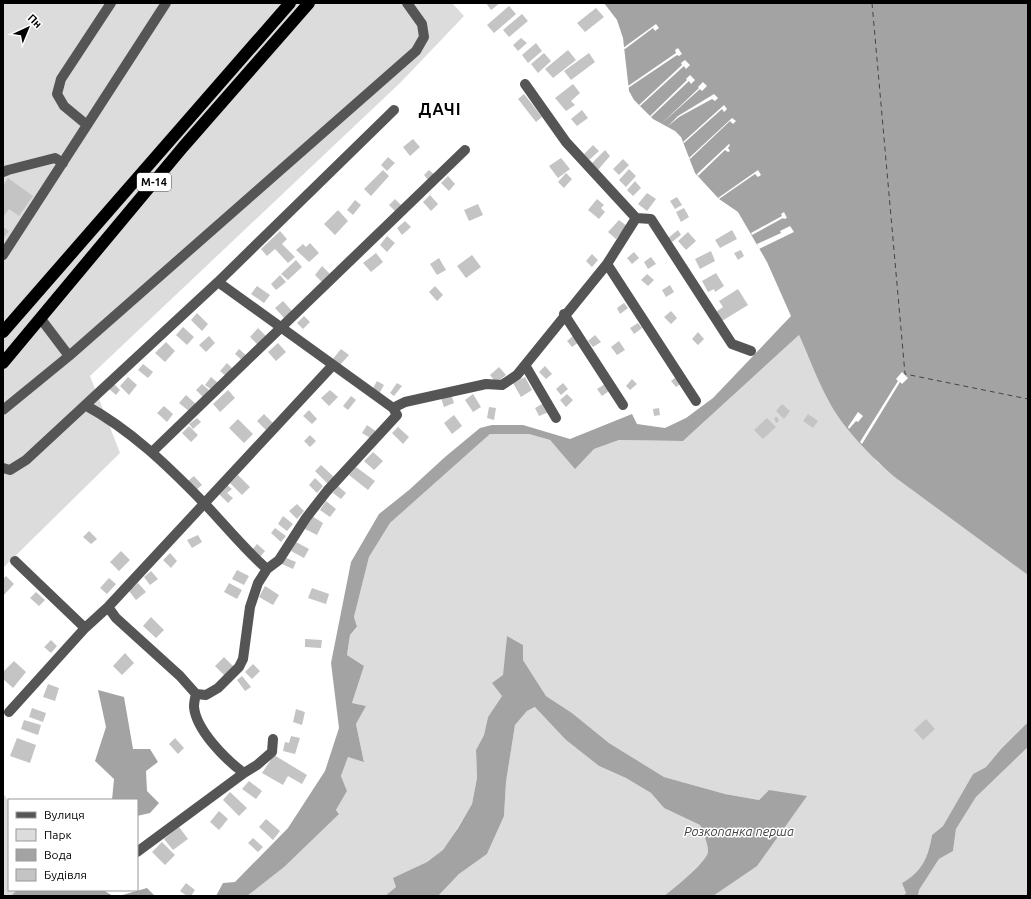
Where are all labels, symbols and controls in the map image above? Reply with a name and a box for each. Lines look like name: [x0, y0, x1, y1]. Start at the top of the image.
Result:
north arrow: [8, 8, 48, 48]
text: Пн: [26, 11, 44, 30]
district label: ДАЧІ: [418, 100, 462, 118]
road number: М-14: [137, 173, 171, 191]
legend: [8, 799, 138, 891]
text: Вулиця: [44, 808, 85, 821]
water label: Розкопанка перша: [684, 824, 794, 838]
text: Парк: [44, 828, 72, 841]
text: Вода: [44, 848, 72, 861]
text: Будівля: [44, 868, 87, 881]

